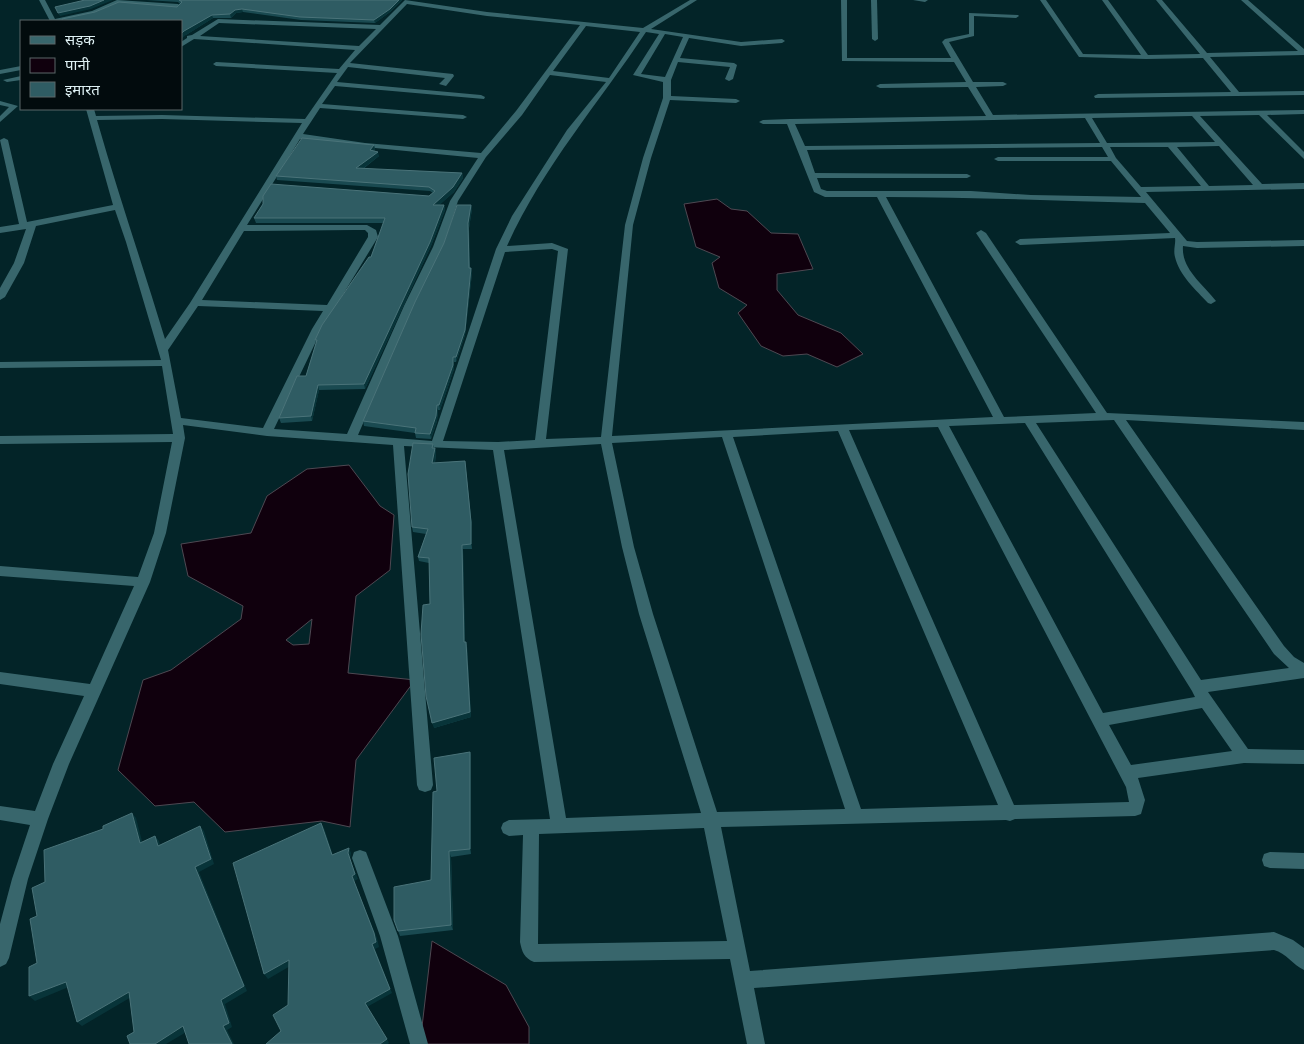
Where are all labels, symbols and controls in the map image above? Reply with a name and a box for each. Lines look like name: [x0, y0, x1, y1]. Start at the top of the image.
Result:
legend: [20, 20, 182, 110]
text: सड़क: [65, 31, 95, 49]
text: पानी: [65, 56, 91, 74]
text: इमारत: [65, 81, 100, 99]

